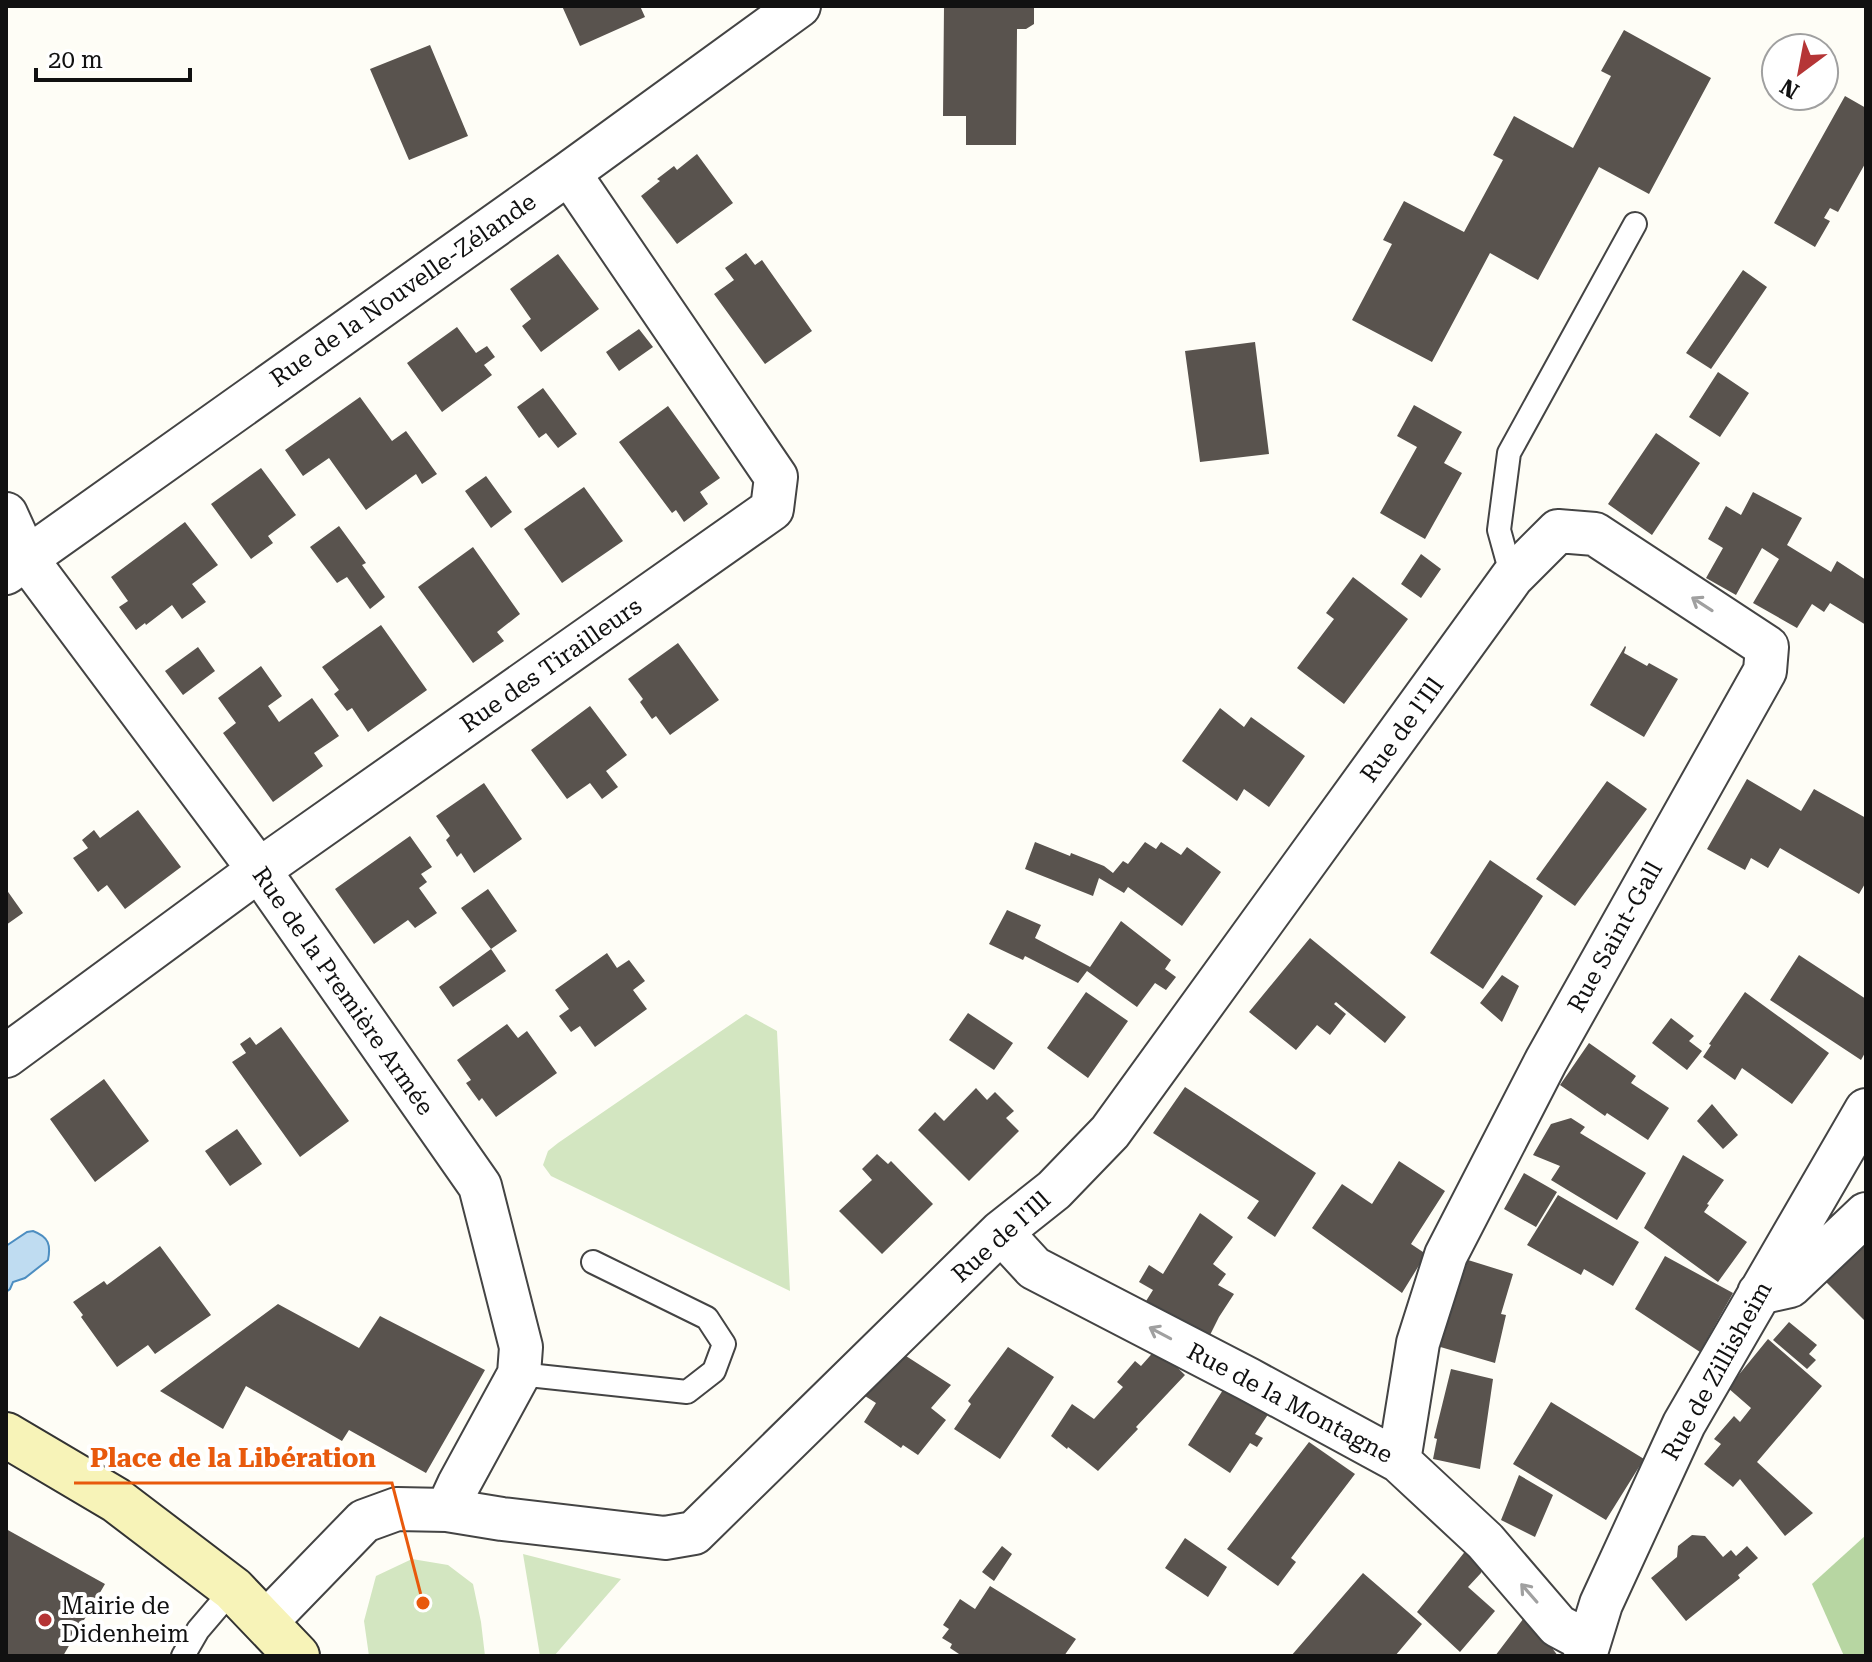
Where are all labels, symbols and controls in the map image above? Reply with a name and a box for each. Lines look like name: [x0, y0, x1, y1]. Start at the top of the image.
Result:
scale bar: [36, 32, 190, 82]
north arrow: [1760, 32, 1840, 112]
text: 20 m: [48, 46, 103, 74]
text: N: [1776, 73, 1803, 104]
street label: Rue de la Nouvelle-Zélande: [265, 187, 541, 393]
street label: Rue des Tirailleurs: [455, 592, 647, 738]
one-way arrow: [1691, 596, 1714, 612]
street label: Rue de l'Ill: [1355, 672, 1449, 788]
street label: Rue Saint-Gall: [1562, 857, 1668, 1017]
street label: Rue de la Première Armée: [247, 862, 439, 1120]
street label: Rue de l'Ill: [946, 1186, 1056, 1288]
street label: Rue de Zillisheim: [1656, 1277, 1778, 1465]
one-way arrow: [1149, 1325, 1173, 1341]
street label: Rue de la Montagne: [1183, 1337, 1397, 1469]
callout: Place de la Libération: [74, 1433, 392, 1483]
text: Place de la Libération: [90, 1443, 376, 1473]
one-way arrow: [1520, 1583, 1538, 1603]
place label: Mairie de Didenheim: [61, 1592, 189, 1648]
marker: Mairie de Didenheim: [36, 1611, 54, 1629]

